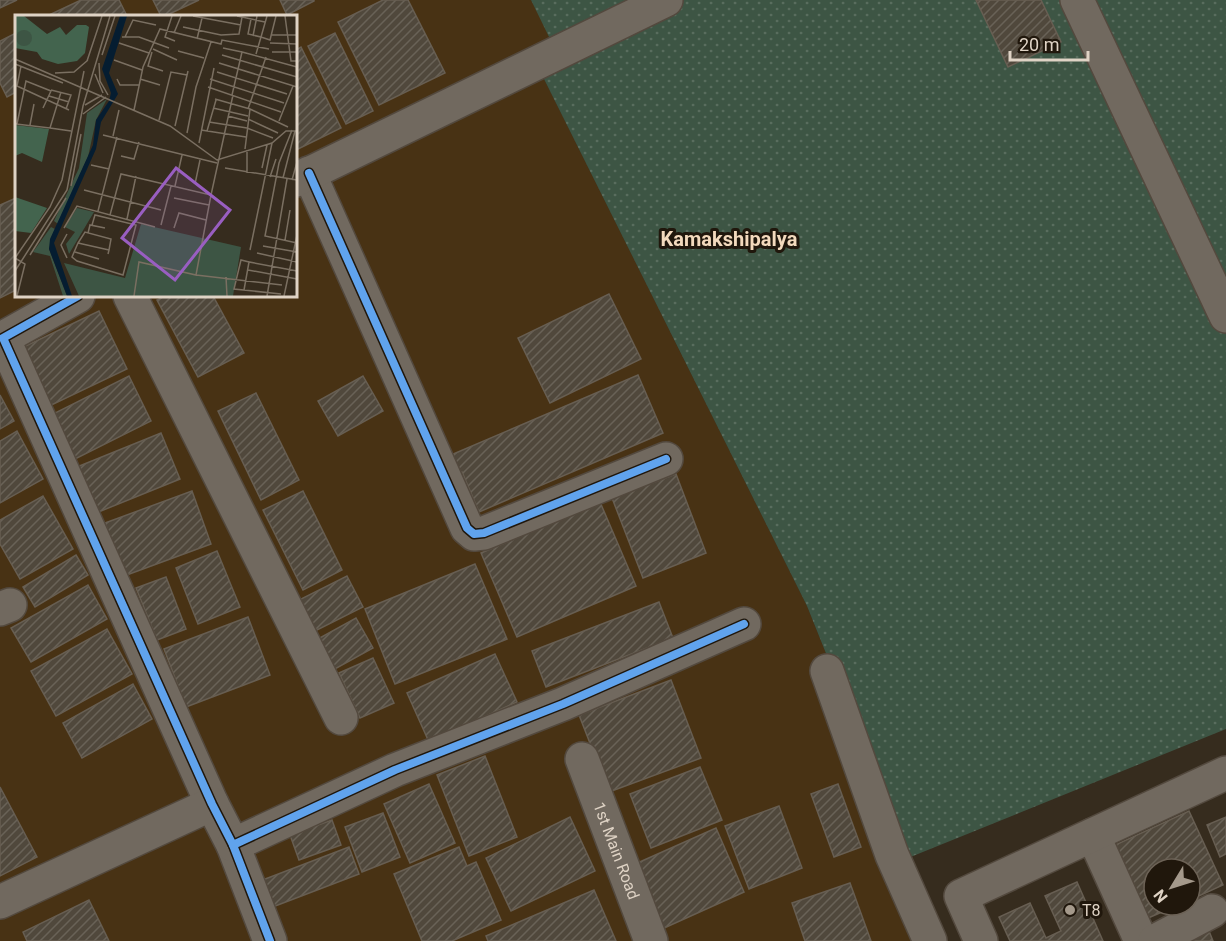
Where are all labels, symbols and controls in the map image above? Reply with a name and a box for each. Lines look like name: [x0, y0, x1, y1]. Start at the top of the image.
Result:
inset map: [15, 15, 297, 297]
scale bar: [1010, 24, 1088, 62]
text: 20 m: [1019, 34, 1059, 55]
district label: Kamakshipalya: [661, 227, 798, 251]
street label: 1st Main Road: [589, 799, 643, 902]
north arrow: [1142, 857, 1202, 917]
text: N: [1150, 886, 1172, 906]
place label: T8: [1082, 901, 1101, 920]
marker: T8: [1063, 903, 1077, 917]

